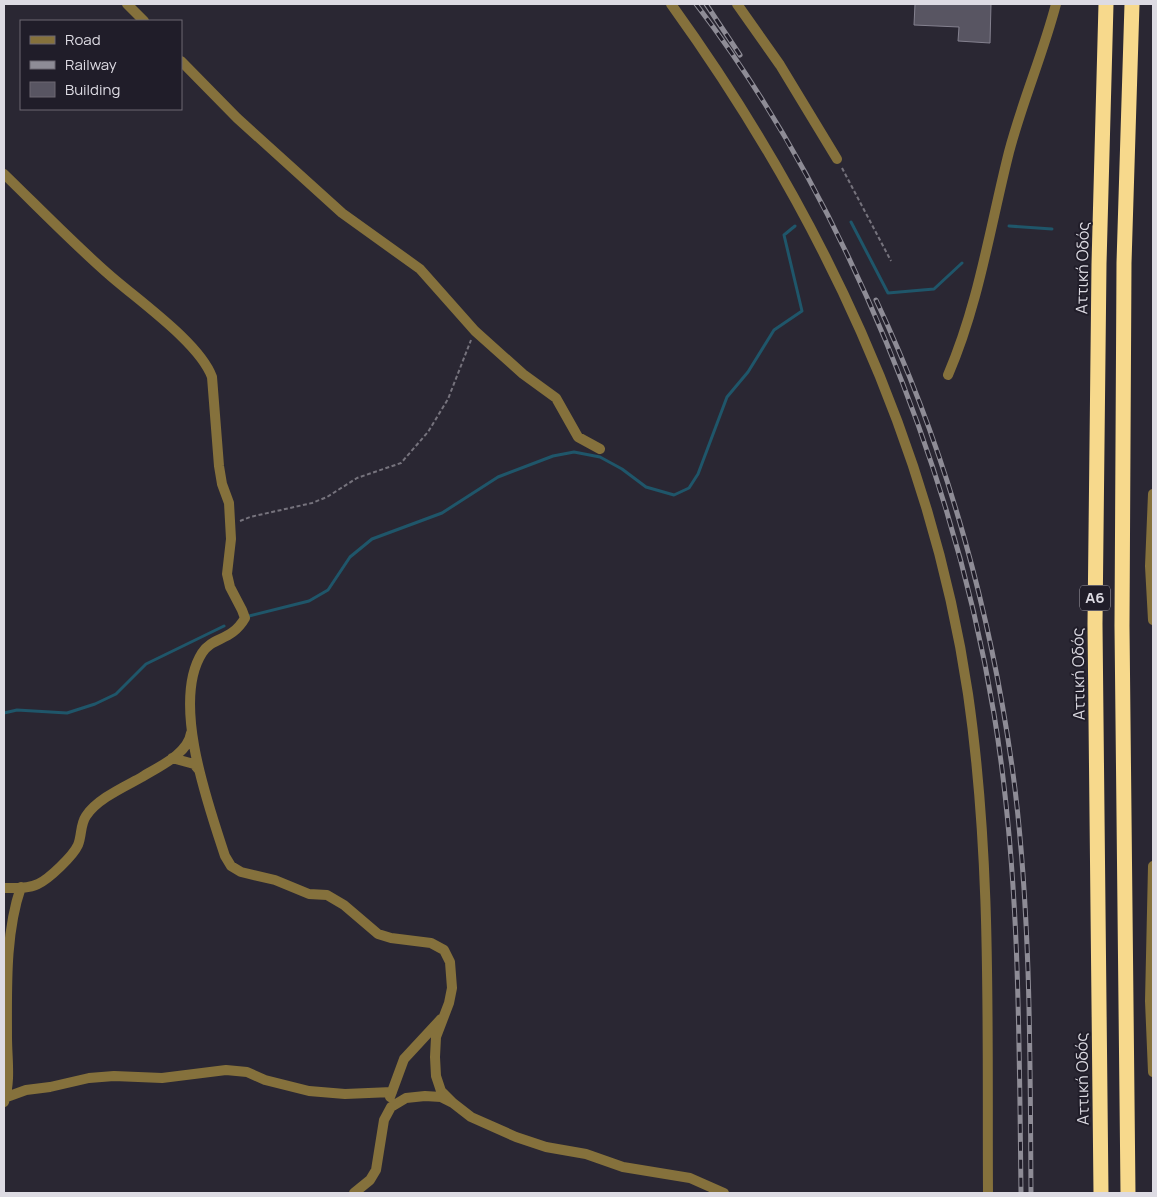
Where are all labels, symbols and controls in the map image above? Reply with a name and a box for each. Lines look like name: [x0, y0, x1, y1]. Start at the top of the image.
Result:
legend: [20, 20, 182, 110]
text: Road: [65, 29, 101, 50]
text: Railway: [65, 54, 117, 75]
text: Building: [65, 79, 120, 100]
street label: Αττική Οδός: [1070, 221, 1094, 314]
road number: Α6: [1080, 586, 1110, 610]
street label: Αττική Οδός: [1066, 627, 1090, 720]
street label: Αττική Οδός: [1070, 1032, 1094, 1125]

